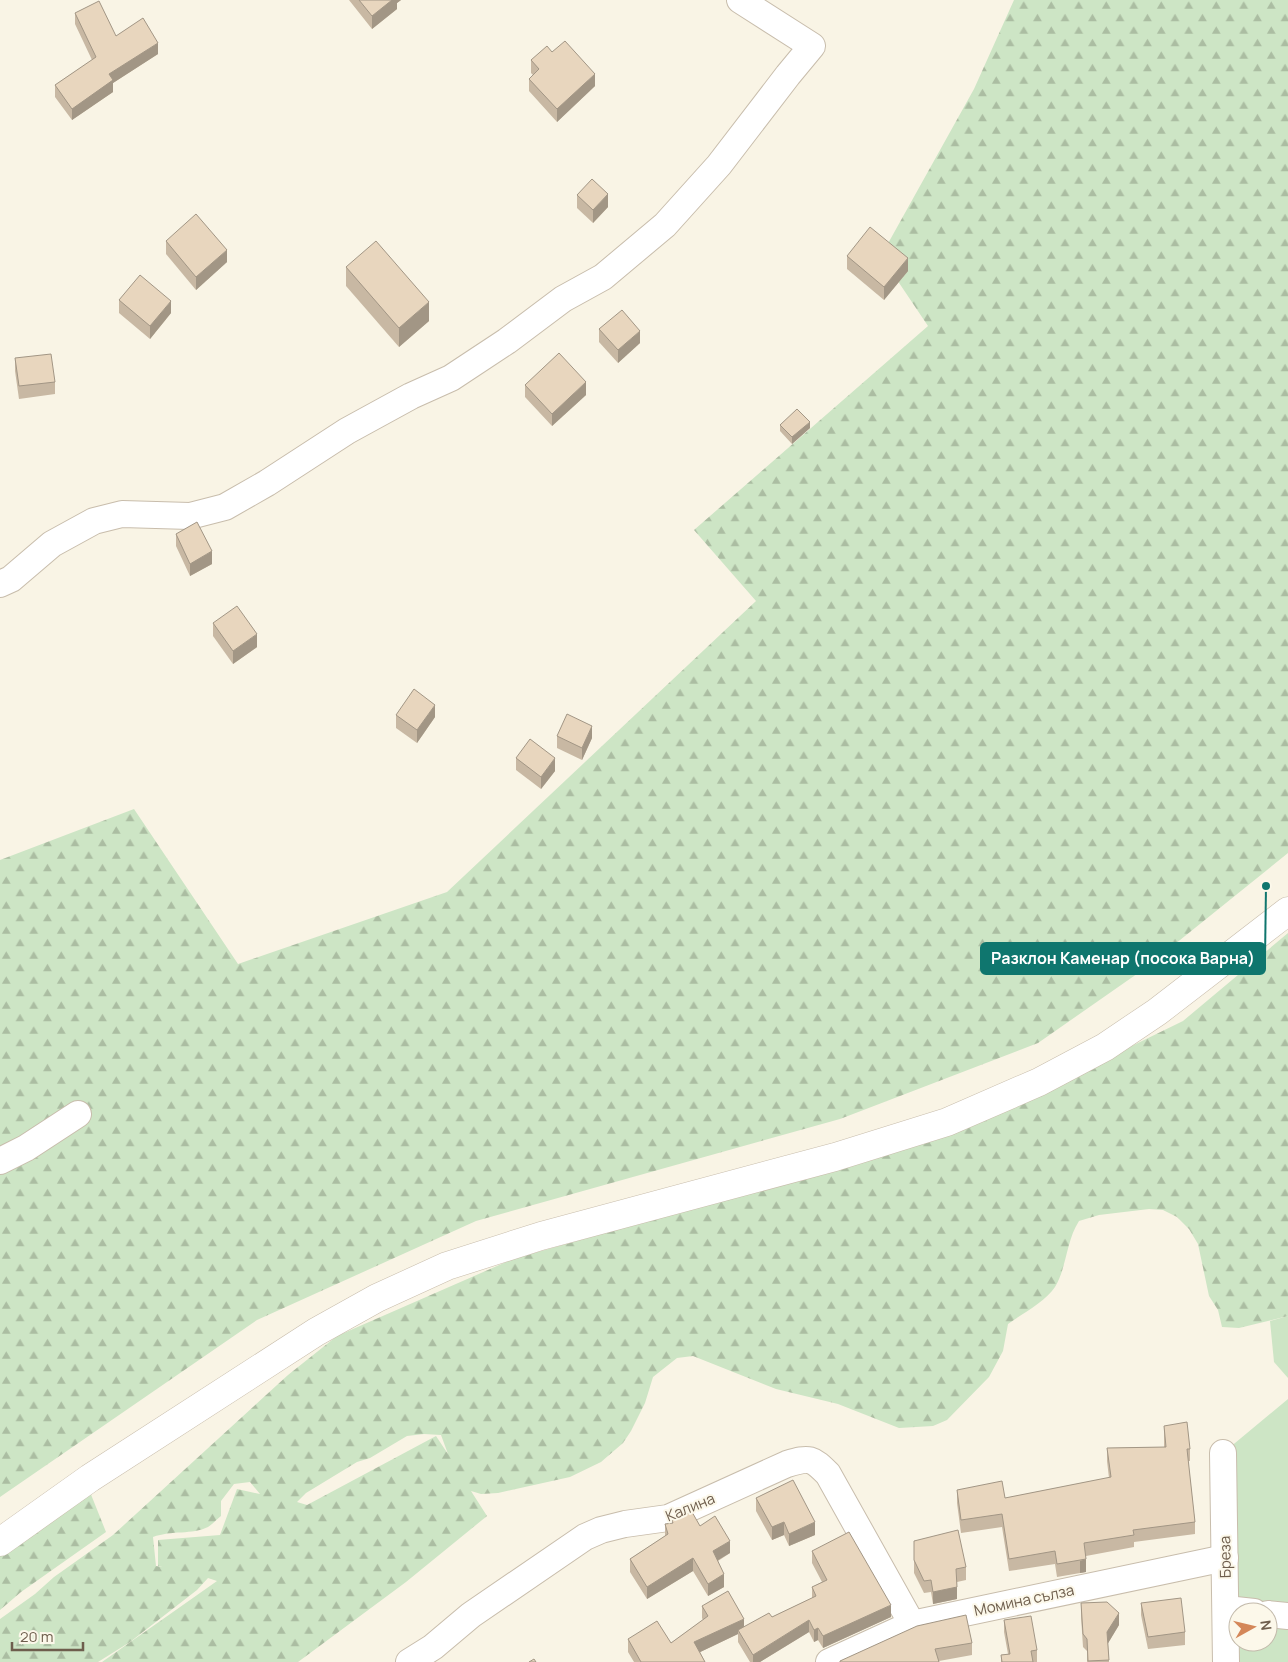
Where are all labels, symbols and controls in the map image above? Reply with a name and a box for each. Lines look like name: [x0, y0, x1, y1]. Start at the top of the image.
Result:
callout: Разклон Каменар (посока Варна): [981, 943, 1265, 974]
text: Разклон Каменар (посока Варна): [991, 947, 1255, 969]
street label: Калина: [662, 1488, 718, 1526]
street label: Бреза: [1214, 1536, 1236, 1578]
street label: Момина сълза: [972, 1579, 1076, 1621]
north arrow: [1228, 1602, 1278, 1652]
text: N: [1256, 1619, 1276, 1631]
scale bar: [12, 1620, 84, 1652]
text: 20 m: [20, 1626, 53, 1647]

